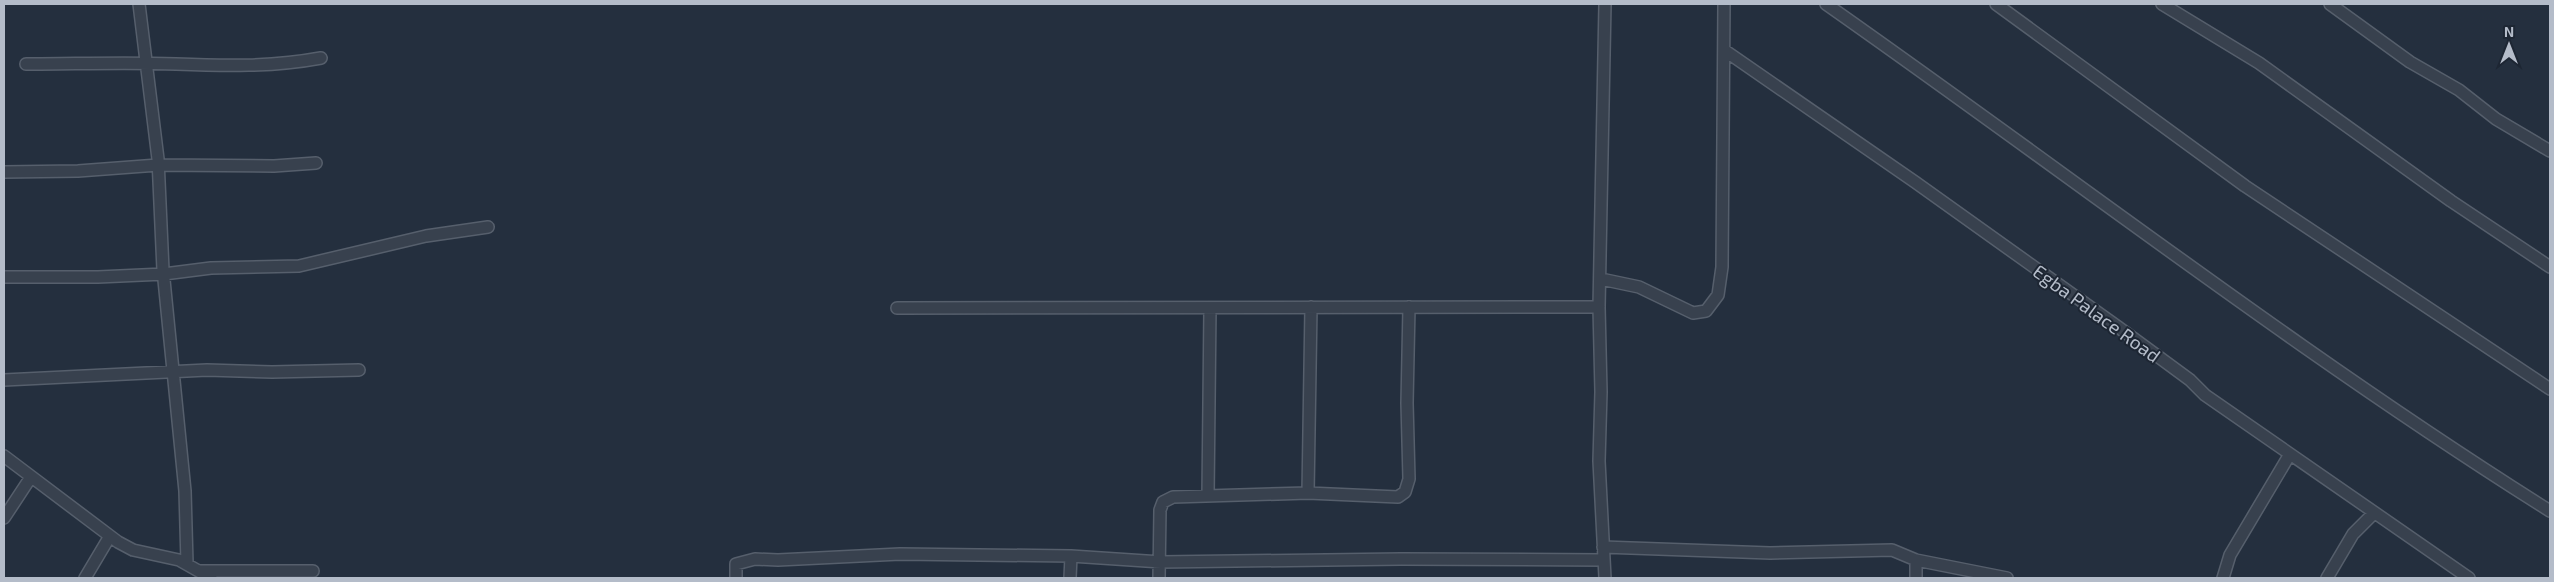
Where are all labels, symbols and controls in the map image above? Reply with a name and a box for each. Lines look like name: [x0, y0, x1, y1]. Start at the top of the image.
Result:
north arrow: [2484, 20, 2534, 70]
text: N: [2504, 23, 2514, 40]
street label: Egba Palace Road: [2029, 259, 2165, 367]

